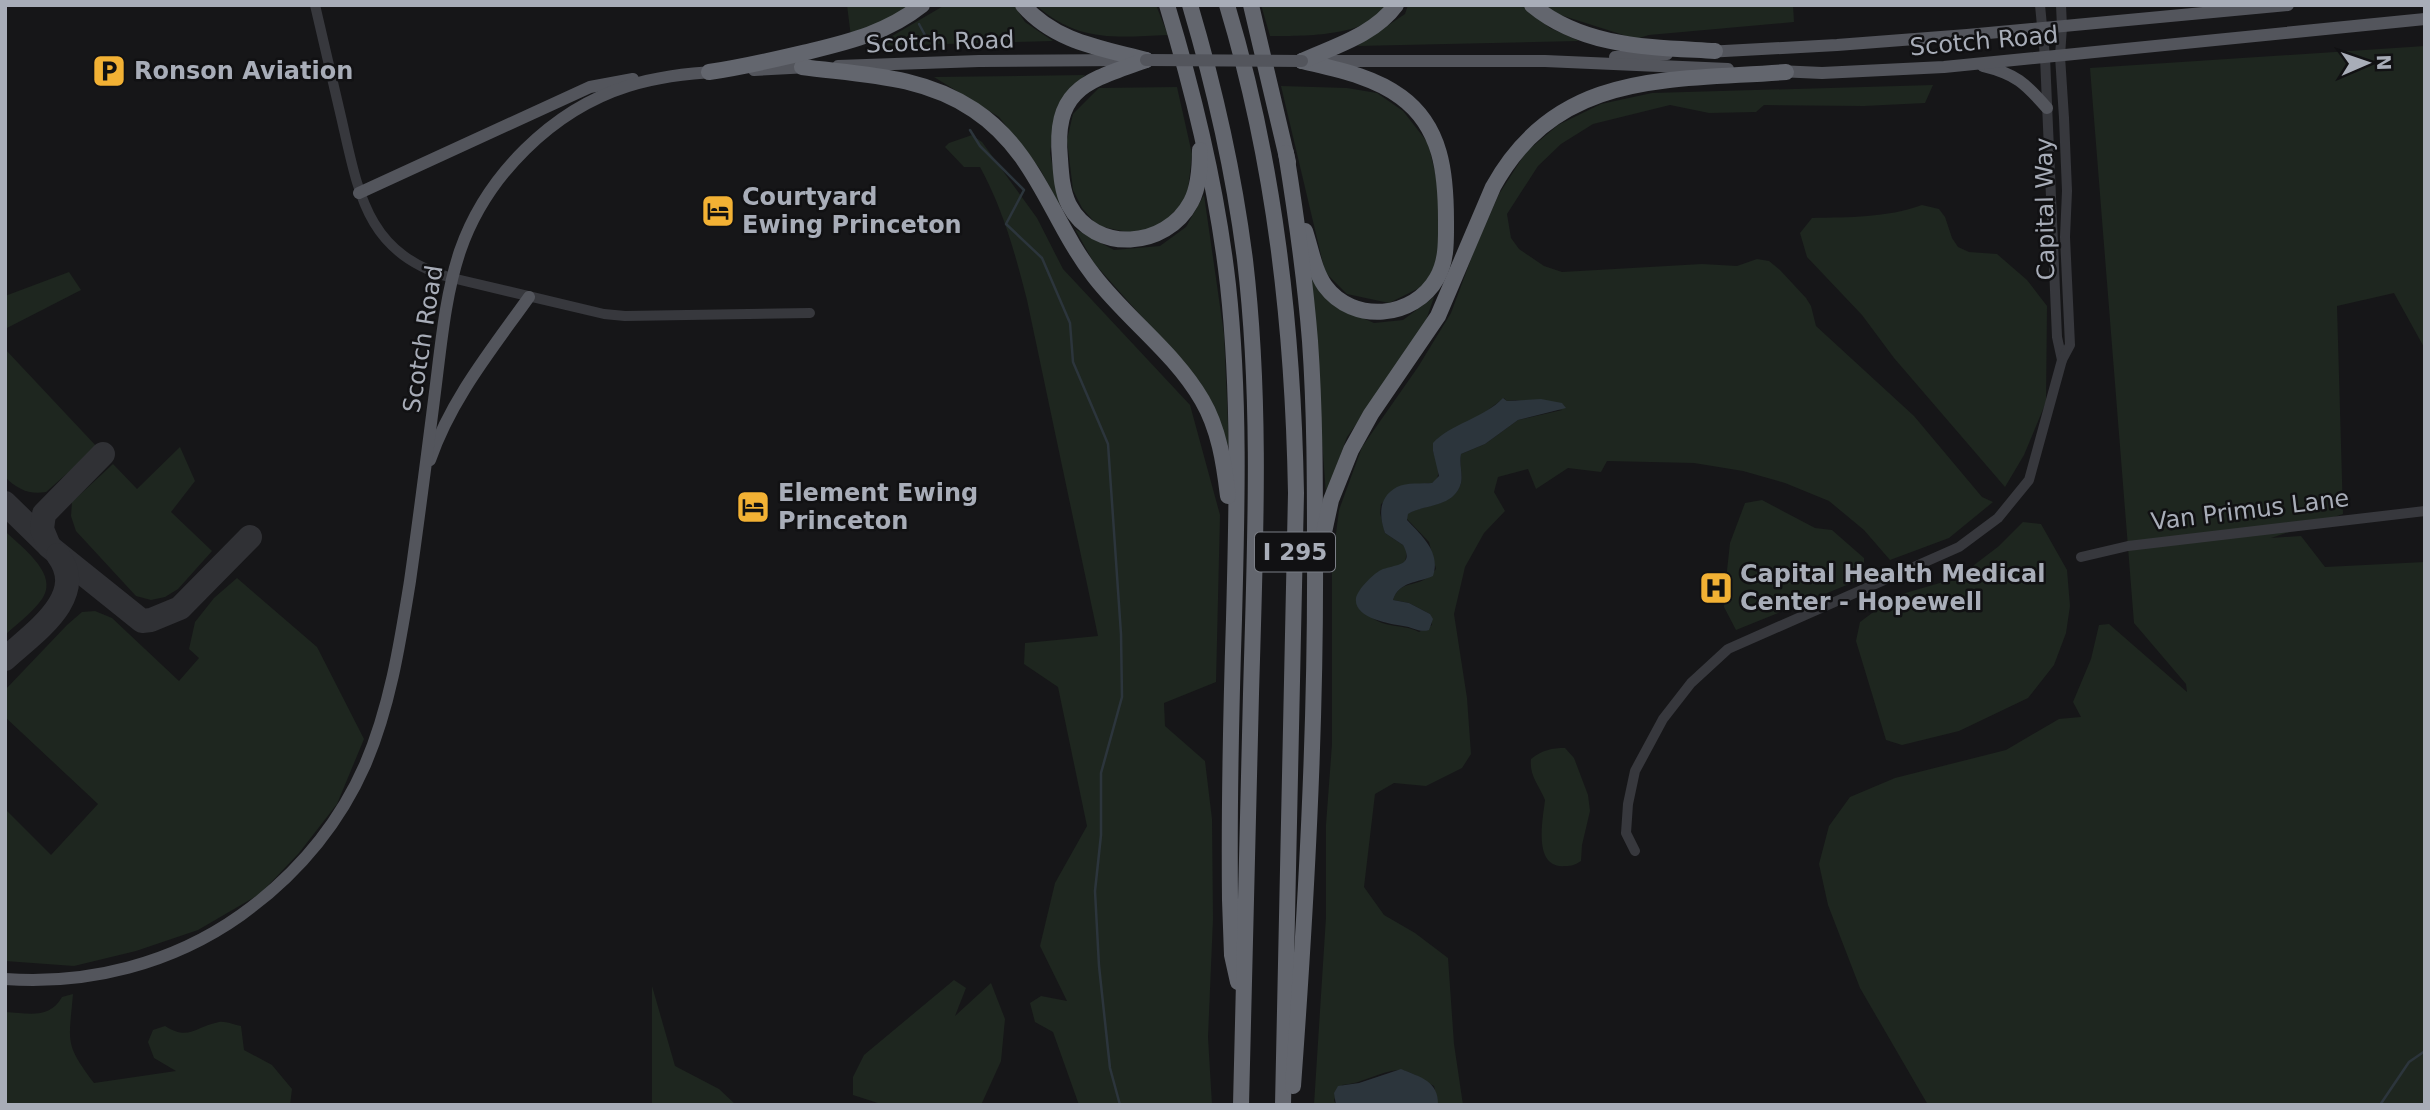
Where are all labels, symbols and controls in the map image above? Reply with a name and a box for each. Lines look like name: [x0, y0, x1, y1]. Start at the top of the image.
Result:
street label: Scotch Road: [1909, 21, 2059, 61]
street label: Scotch Road: [865, 25, 1015, 59]
north arrow: [2332, 28, 2402, 98]
parking icon: Ronson Aviation: [90, 52, 128, 90]
text: N: [2373, 54, 2395, 71]
place label: Ronson Aviation: [134, 57, 353, 85]
street label: Capital Way: [2030, 137, 2060, 281]
place label: Courtyard Ewing Princeton: [742, 183, 962, 239]
hotel icon: Courtyard Ewing Princeton: [699, 192, 737, 230]
street label: Scotch Road: [398, 263, 448, 415]
place label: Element Ewing Princeton: [778, 479, 978, 535]
street label: Van Primus Lane: [2149, 484, 2351, 536]
hotel icon: Element Ewing Princeton: [734, 488, 772, 526]
road number: I 295: [1255, 532, 1335, 572]
place label: Capital Health Medical Center - Hopewell: [1740, 560, 2045, 616]
hospital icon: Capital Health Medical Center - Hopewell: [1697, 569, 1735, 607]

